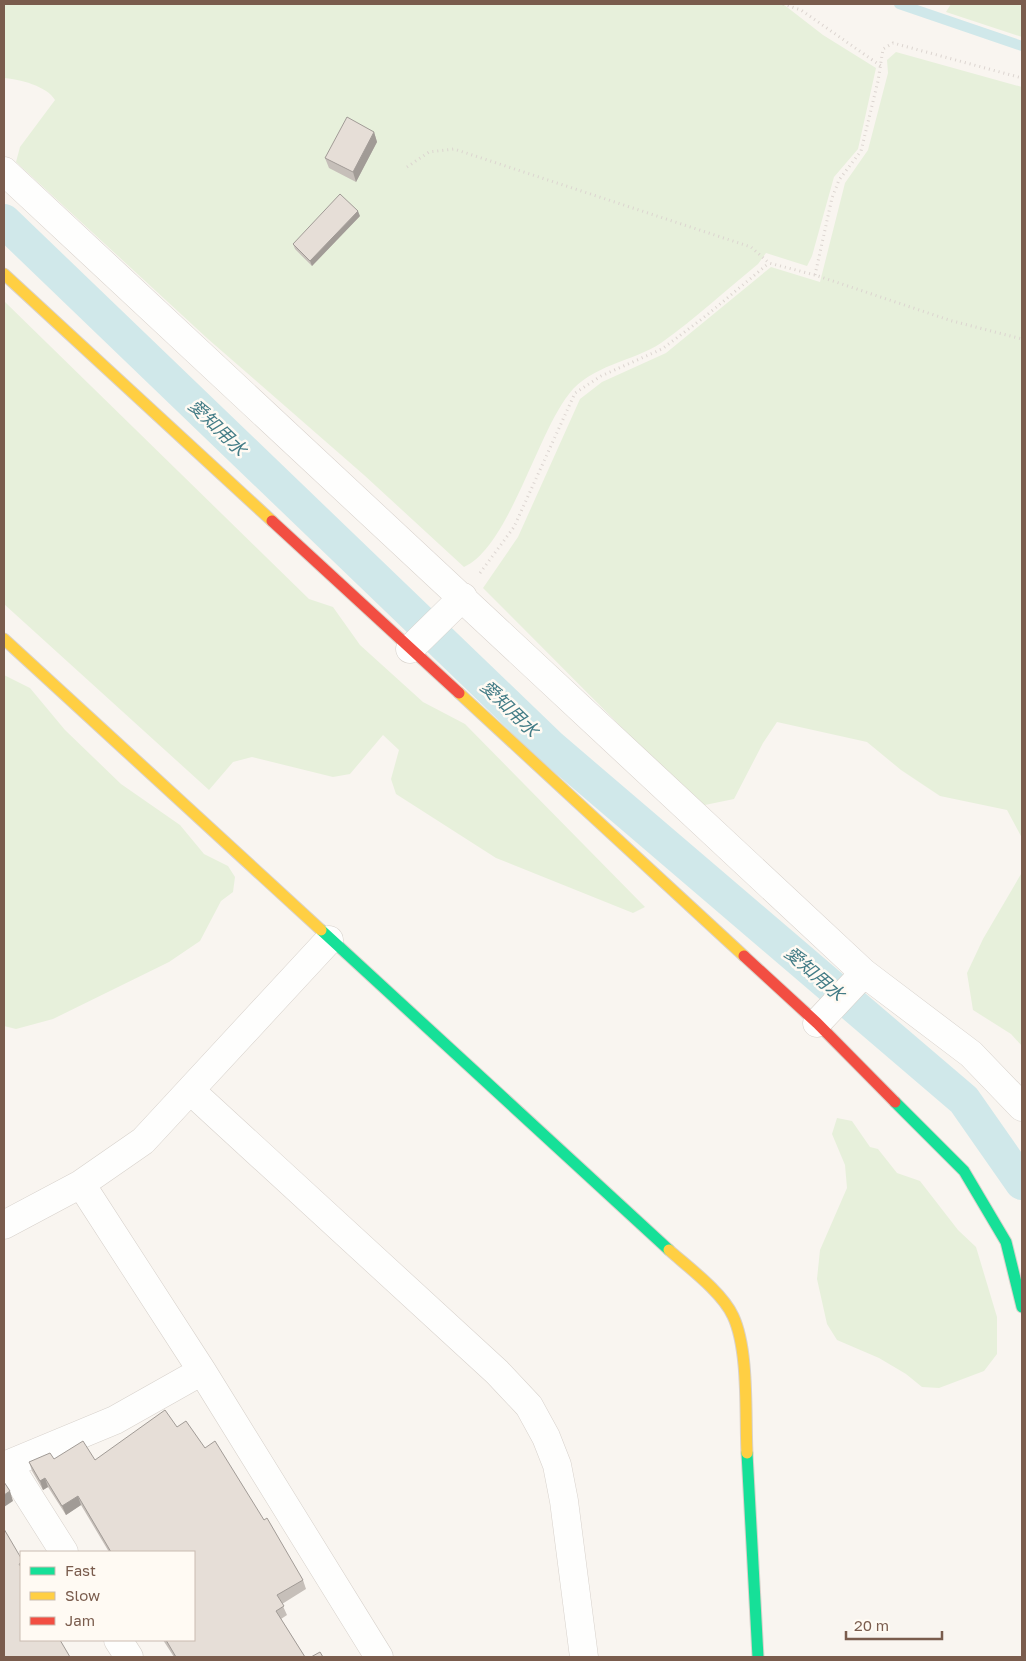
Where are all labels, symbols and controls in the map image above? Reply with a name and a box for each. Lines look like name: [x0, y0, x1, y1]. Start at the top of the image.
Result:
water label: 愛知用水: [184, 394, 253, 461]
water label: 愛知用水: [476, 675, 545, 742]
water label: 愛知用水: [781, 941, 851, 1006]
legend: [20, 1551, 195, 1641]
text: Fast: [65, 1561, 96, 1579]
text: Slow: [65, 1586, 100, 1604]
scale bar: [846, 1608, 942, 1640]
text: Jam: [65, 1611, 95, 1629]
text: 20 m: [854, 1616, 889, 1634]

